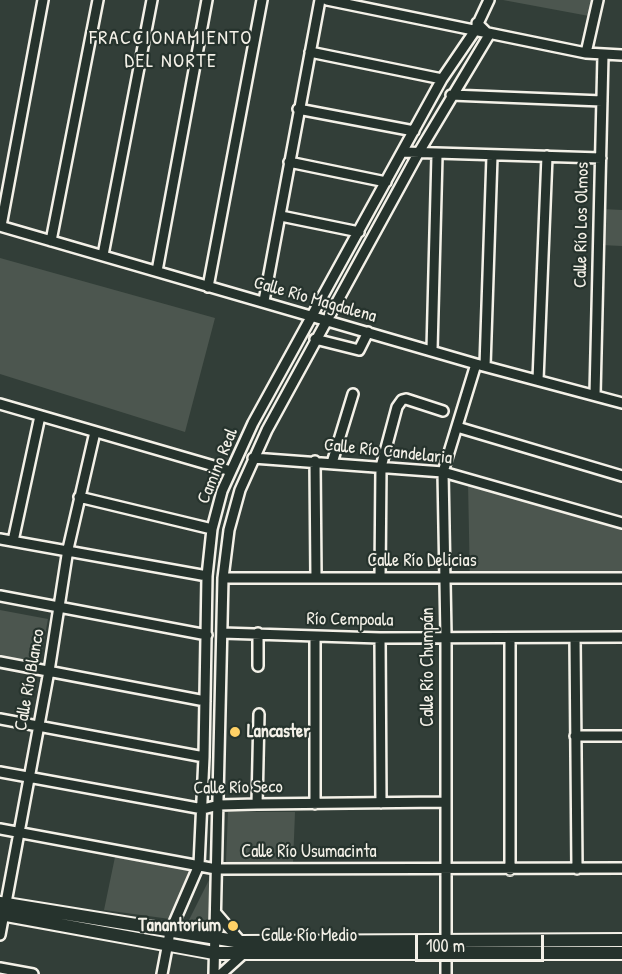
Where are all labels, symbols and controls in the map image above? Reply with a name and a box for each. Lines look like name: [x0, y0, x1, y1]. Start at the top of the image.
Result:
district label: FRACCIONAMIENTO DEL NORTE: [89, 27, 253, 74]
street label: Calle Río Los Olmos: [570, 162, 594, 288]
street label: Calle Río Magdalena: [251, 272, 379, 328]
street label: Camino Real: [193, 425, 243, 507]
street label: Calle Río Candelaria: [323, 435, 453, 469]
street label: Calle Río Delicias: [367, 550, 477, 572]
street label: Calle Río Chumpán: [417, 607, 439, 727]
street label: Río Cempoala: [306, 608, 394, 632]
street label: Calle Río Blanco: [10, 627, 50, 733]
place label: Lancaster: [247, 721, 310, 743]
marker: Lancaster: [228, 725, 242, 739]
street label: Calle Río Seco: [193, 776, 283, 800]
street label: Calle Río Usumacinta: [241, 841, 377, 863]
place label: Tanantorium: [138, 915, 221, 937]
marker: Tanantorium: [226, 919, 240, 933]
scale bar: [418, 923, 547, 961]
street label: Calle Río Medio: [261, 925, 357, 947]
text: 100 m: [426, 933, 465, 958]

